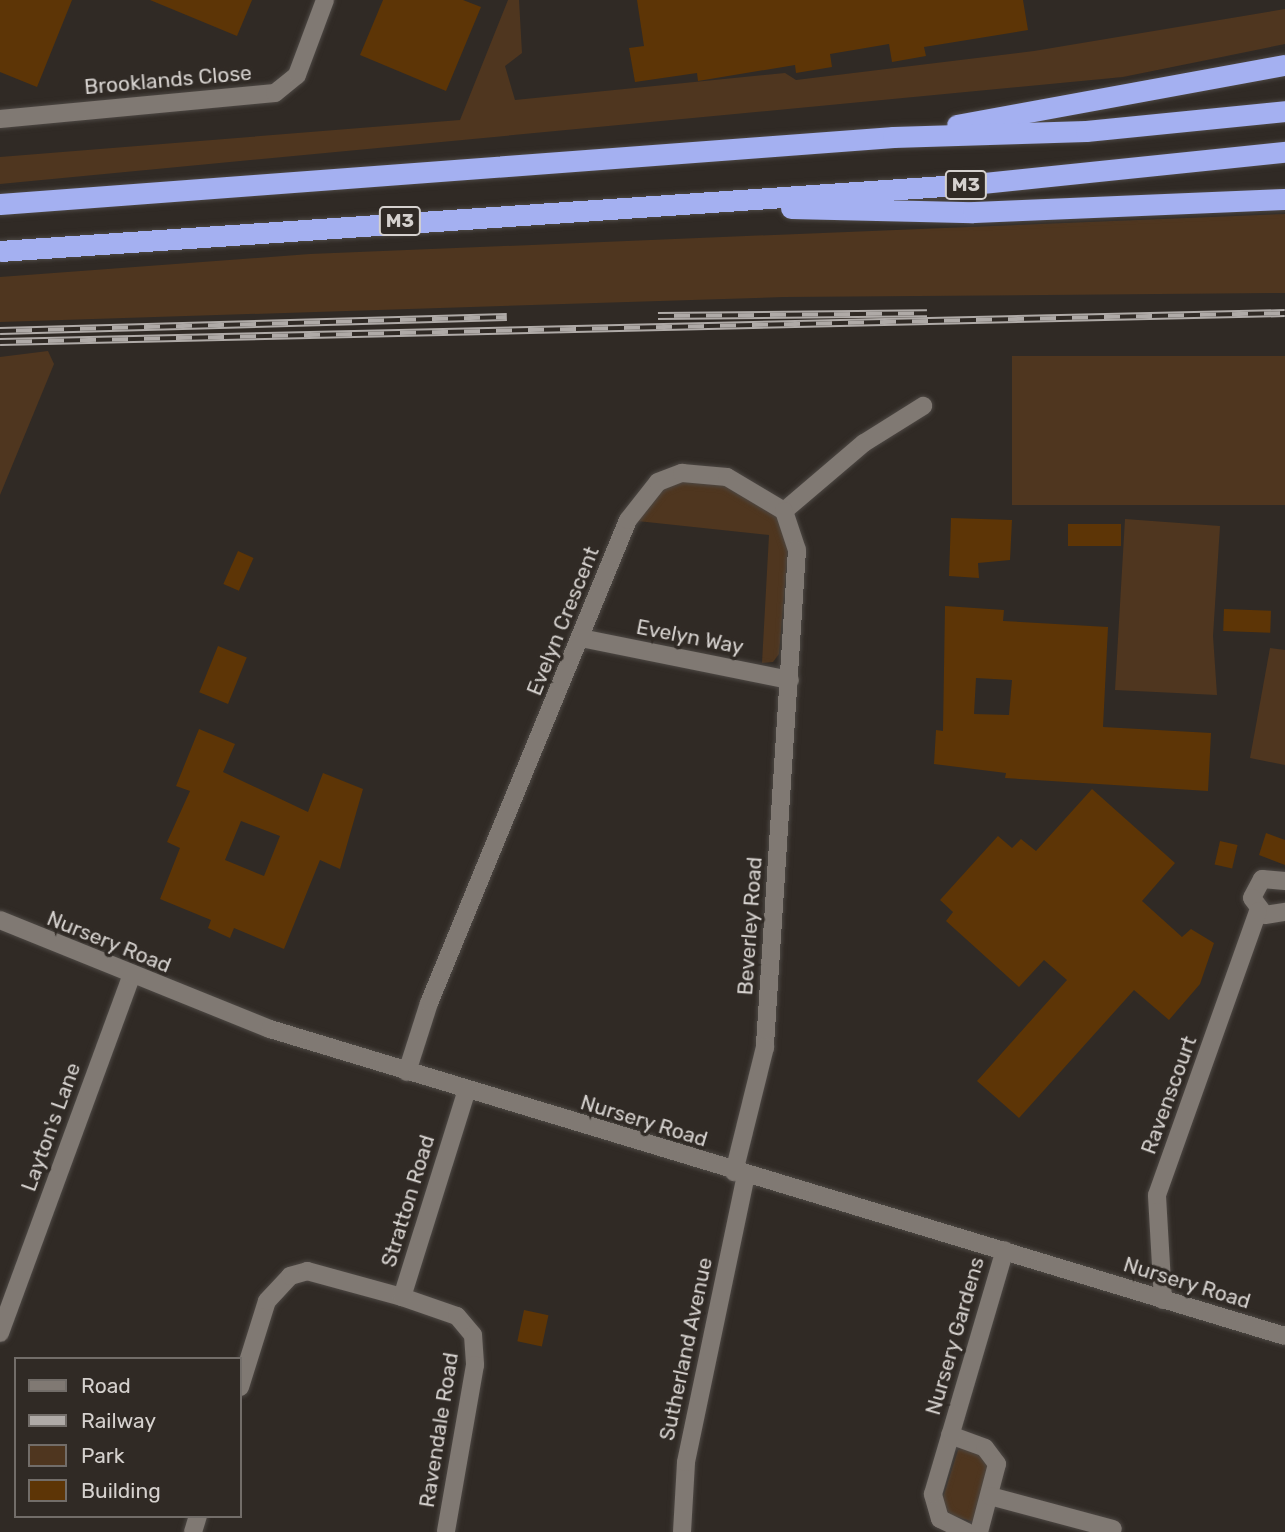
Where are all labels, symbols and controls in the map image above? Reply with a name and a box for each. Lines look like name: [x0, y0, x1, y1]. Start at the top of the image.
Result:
street label: Brooklands Close: [83, 60, 253, 100]
road number: M3: [943, 169, 989, 200]
road number: M3: [377, 206, 423, 236]
street label: Evelyn Crescent: [522, 543, 604, 699]
street label: Evelyn Way: [634, 614, 746, 660]
street label: Beverley Road: [733, 856, 767, 996]
street label: Nursery Road: [43, 906, 175, 978]
street label: Ravenscourt: [1136, 1032, 1202, 1158]
street label: Layton's Lane: [16, 1059, 86, 1195]
street label: Nursery Road: [577, 1090, 711, 1152]
street label: Stratton Road: [376, 1132, 440, 1270]
street label: Nursery Road: [1120, 1252, 1254, 1314]
street label: Nursery Gardens: [920, 1254, 990, 1418]
street label: Sutherland Avenue: [654, 1255, 718, 1443]
street label: Ravendale Road: [414, 1351, 464, 1509]
legend: [14, 1357, 242, 1518]
text: Road: [81, 1373, 131, 1398]
text: Railway: [81, 1408, 156, 1433]
text: Park: [81, 1443, 125, 1468]
text: Building: [81, 1478, 161, 1503]

